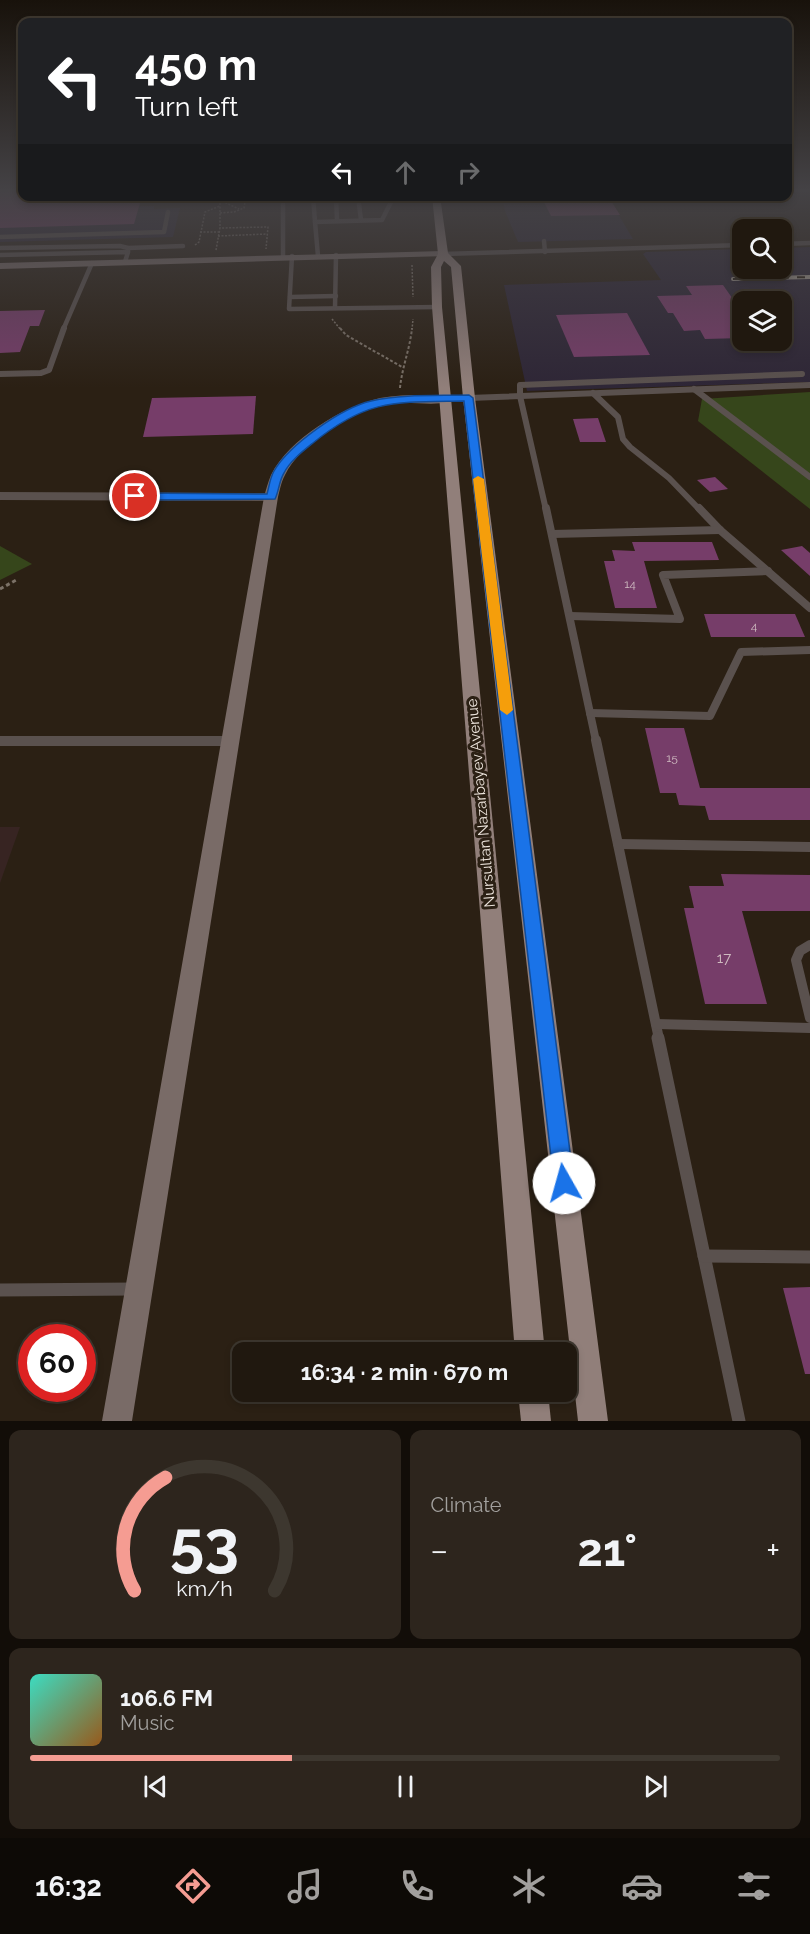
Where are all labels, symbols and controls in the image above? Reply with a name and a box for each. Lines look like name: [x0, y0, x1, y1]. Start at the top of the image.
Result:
text: 450 m: [135, 41, 257, 90]
icon: left: [36, 42, 114, 120]
text: Turn left: [135, 91, 238, 122]
icon: left: [326, 156, 359, 189]
icon: ahead: [389, 156, 422, 189]
icon: right: [452, 156, 485, 189]
map controls: [732, 219, 792, 351]
button: search: [732, 219, 792, 279]
button: layers: [732, 291, 792, 351]
pin: [109, 470, 160, 521]
icon: arrive: [118, 479, 151, 512]
house number: 14: [624, 577, 636, 591]
house number: 4: [751, 619, 758, 633]
street label: Nursultan Nazarbayev Avenue: [463, 698, 499, 908]
house number: 15: [666, 751, 678, 765]
house number: 17: [717, 949, 731, 967]
position arrow: [532, 1151, 596, 1215]
speed limit sign: 60: [18, 1324, 96, 1402]
text: 16:34 · 2 min · 670 m: [301, 1359, 508, 1385]
text: Climate: [431, 1493, 502, 1517]
text: 53: [170, 1506, 239, 1580]
text: 21°: [578, 1524, 637, 1577]
text: −: [431, 1531, 448, 1570]
text: +: [766, 1531, 780, 1570]
text: km/h: [176, 1577, 233, 1602]
text: 106.6 FM: [120, 1685, 213, 1711]
text: Music: [120, 1711, 174, 1735]
icon: previous: [139, 1770, 172, 1803]
icon: pause: [389, 1770, 422, 1803]
icon: next: [639, 1770, 672, 1803]
icon: directions: [172, 1865, 214, 1907]
icon: music: [284, 1865, 326, 1907]
icon: phone: [396, 1865, 438, 1907]
icon: climate: [508, 1865, 550, 1907]
icon: car: [621, 1865, 663, 1907]
icon: filters: [733, 1865, 775, 1907]
text: 16:32: [35, 1871, 102, 1902]

